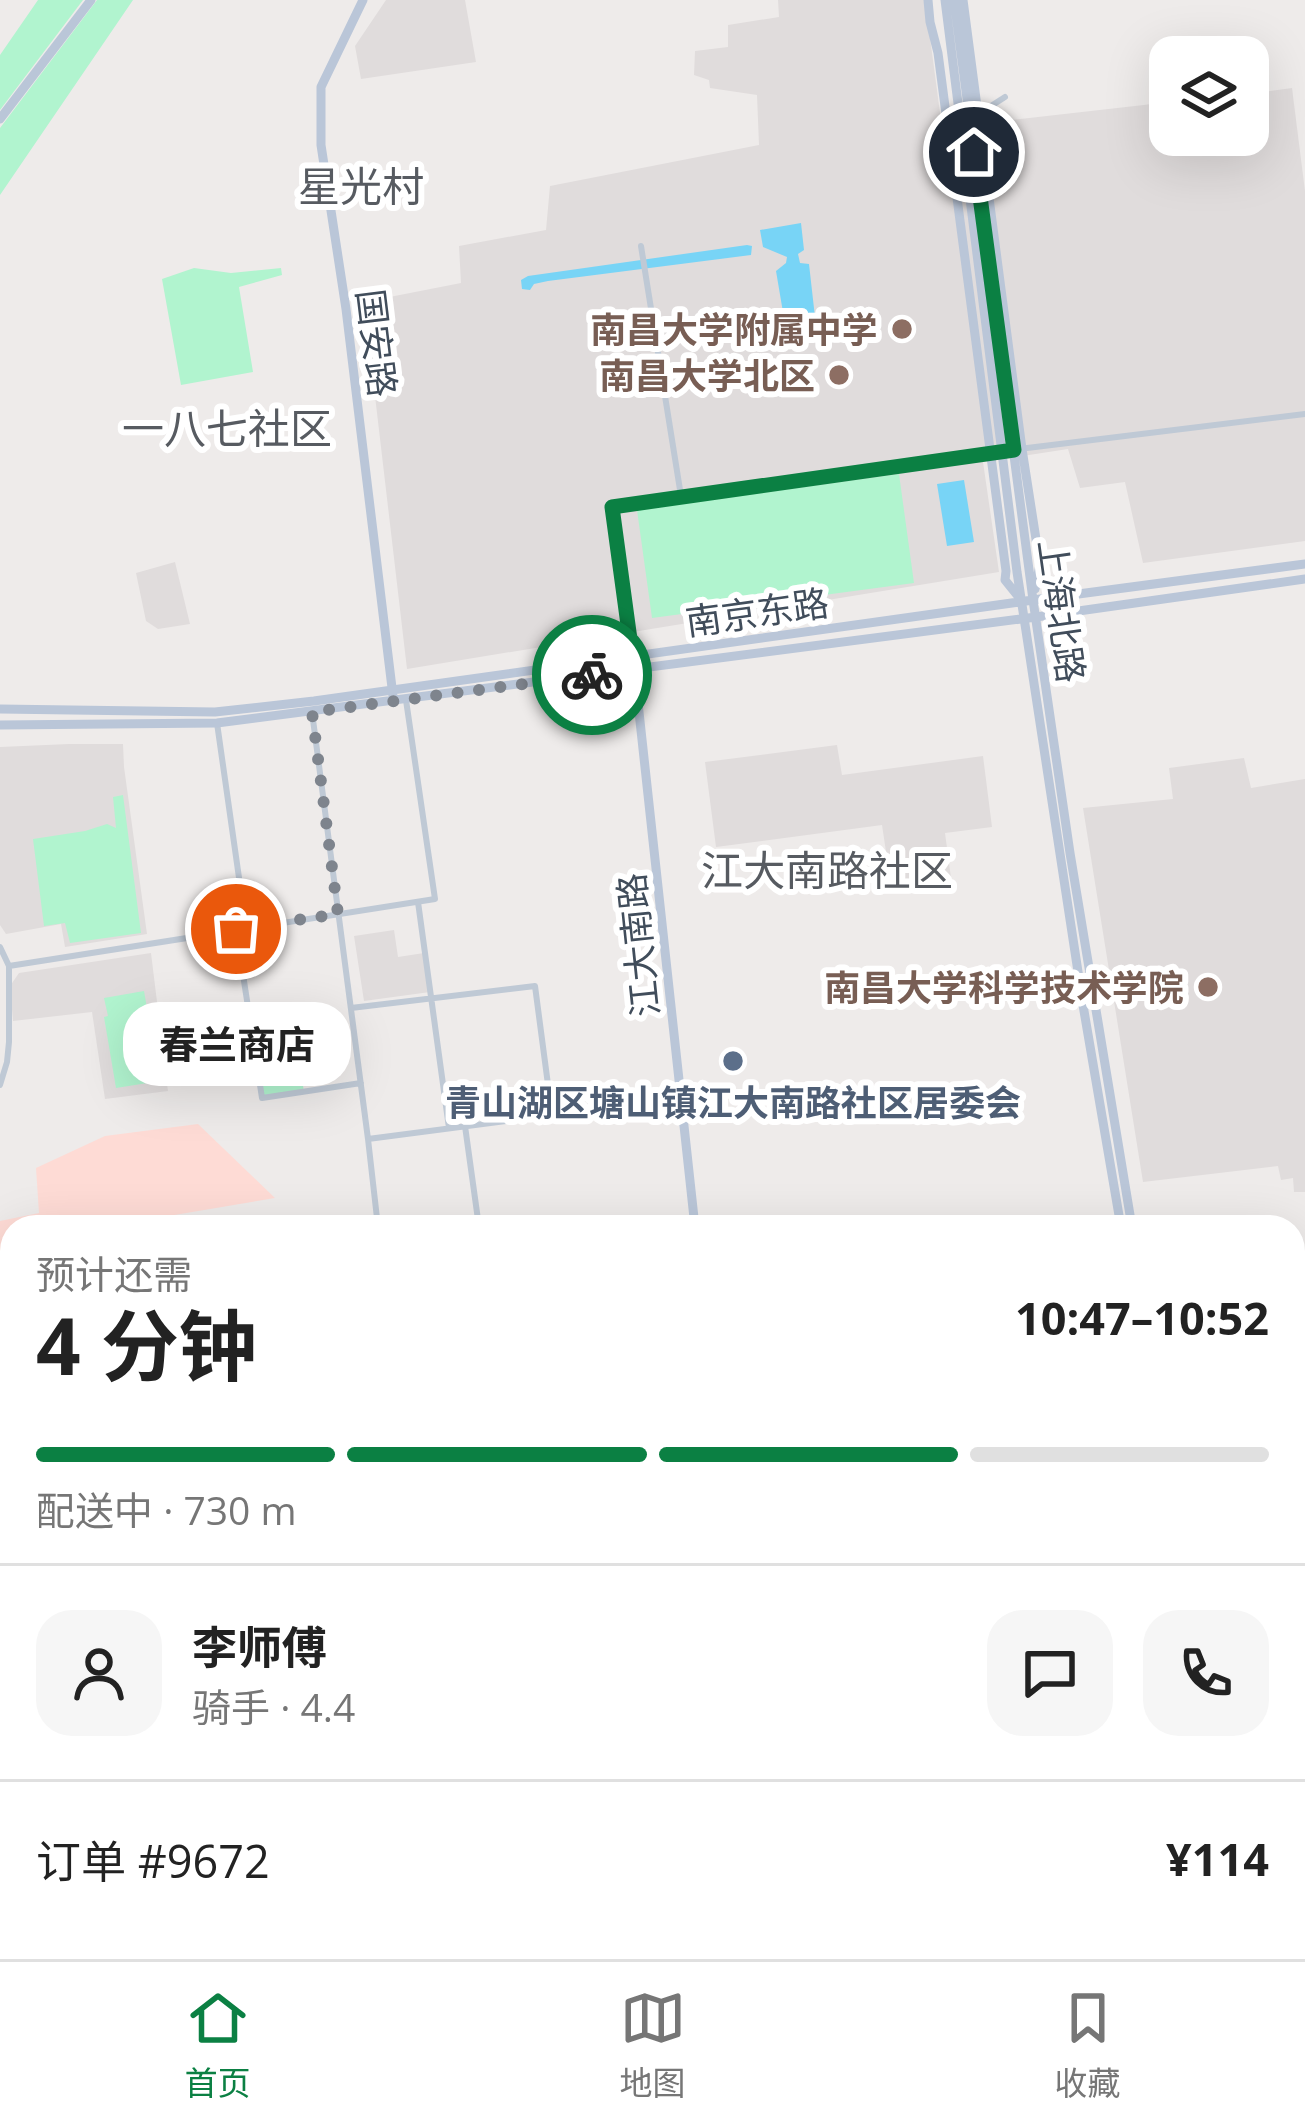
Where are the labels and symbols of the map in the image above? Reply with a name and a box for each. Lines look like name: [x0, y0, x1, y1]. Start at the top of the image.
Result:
pin: [923, 101, 1025, 203]
district label: 星光村: [298, 157, 424, 214]
street label: 国安路: [346, 286, 408, 400]
place label: 南昌大学附属中学: [590, 305, 878, 354]
marker: 南昌大学附属中学: [889, 316, 915, 342]
place label: 南昌大学北区: [599, 351, 815, 400]
marker: 南昌大学北区: [826, 362, 852, 388]
district label: 一八七社区: [122, 399, 332, 456]
street label: 上海北路: [1028, 536, 1096, 686]
street label: 南京东路: [682, 578, 832, 646]
courier: [532, 615, 652, 735]
district label: 江大南路社区: [701, 841, 953, 898]
street label: 江大南路: [606, 871, 670, 1019]
pin: [185, 878, 287, 980]
place label: 南昌大学科学技术学院: [824, 963, 1184, 1012]
marker: 南昌大学科学技术学院: [1195, 974, 1221, 1000]
callout: 春兰商店: [122, 1001, 350, 1085]
marker: 青山湖区塘山镇江大南路社区居委会: [720, 1048, 746, 1074]
place label: 青山湖区塘山镇江大南路社区居委会: [445, 1078, 1021, 1127]

